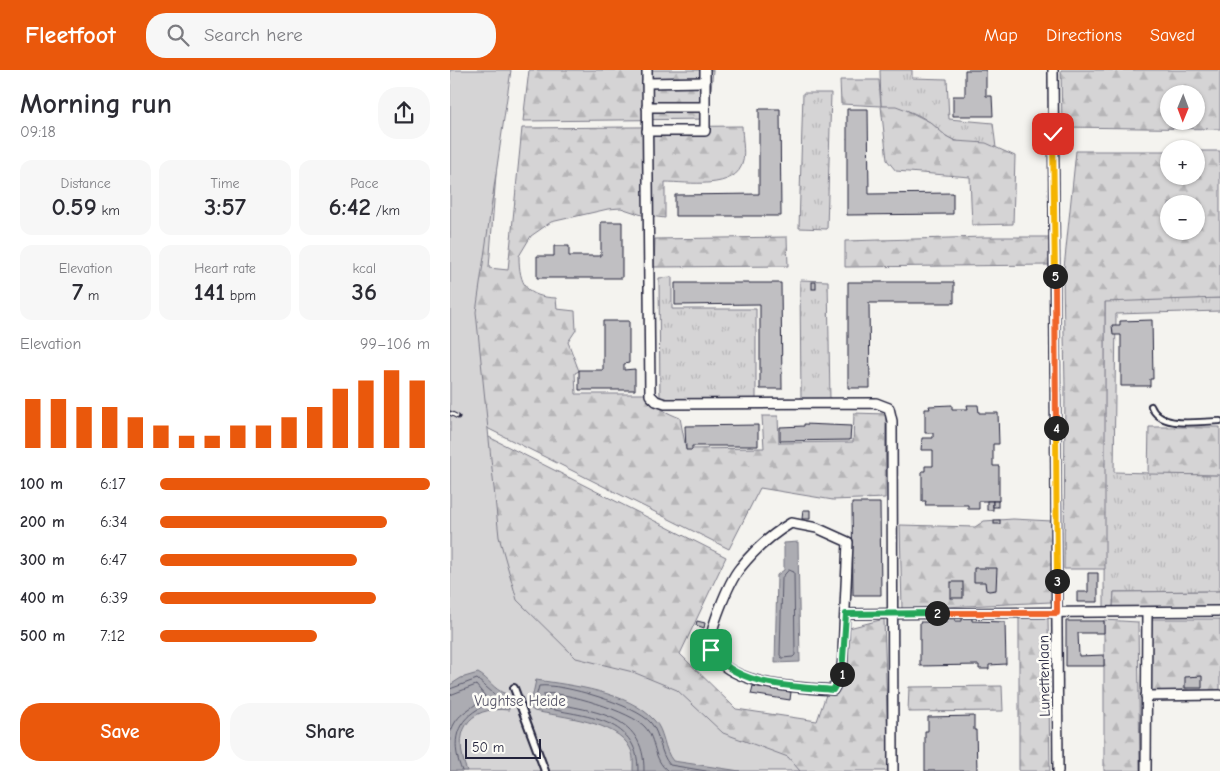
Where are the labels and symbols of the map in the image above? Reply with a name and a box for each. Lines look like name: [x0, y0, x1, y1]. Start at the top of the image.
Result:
north arrow: [1160, 85, 1205, 130]
pin: [1032, 113, 1074, 155]
pin: 5: [1042, 264, 1068, 288]
pin: 4: [1044, 416, 1068, 440]
pin: 3: [1044, 568, 1070, 594]
pin: 2: [924, 600, 950, 626]
pin: [690, 629, 732, 671]
street label: Lunettenlaan: [1034, 635, 1054, 717]
pin: 1: [830, 662, 854, 686]
park label: Vughtse Heide: [474, 692, 566, 710]
scale bar: [465, 736, 541, 759]

